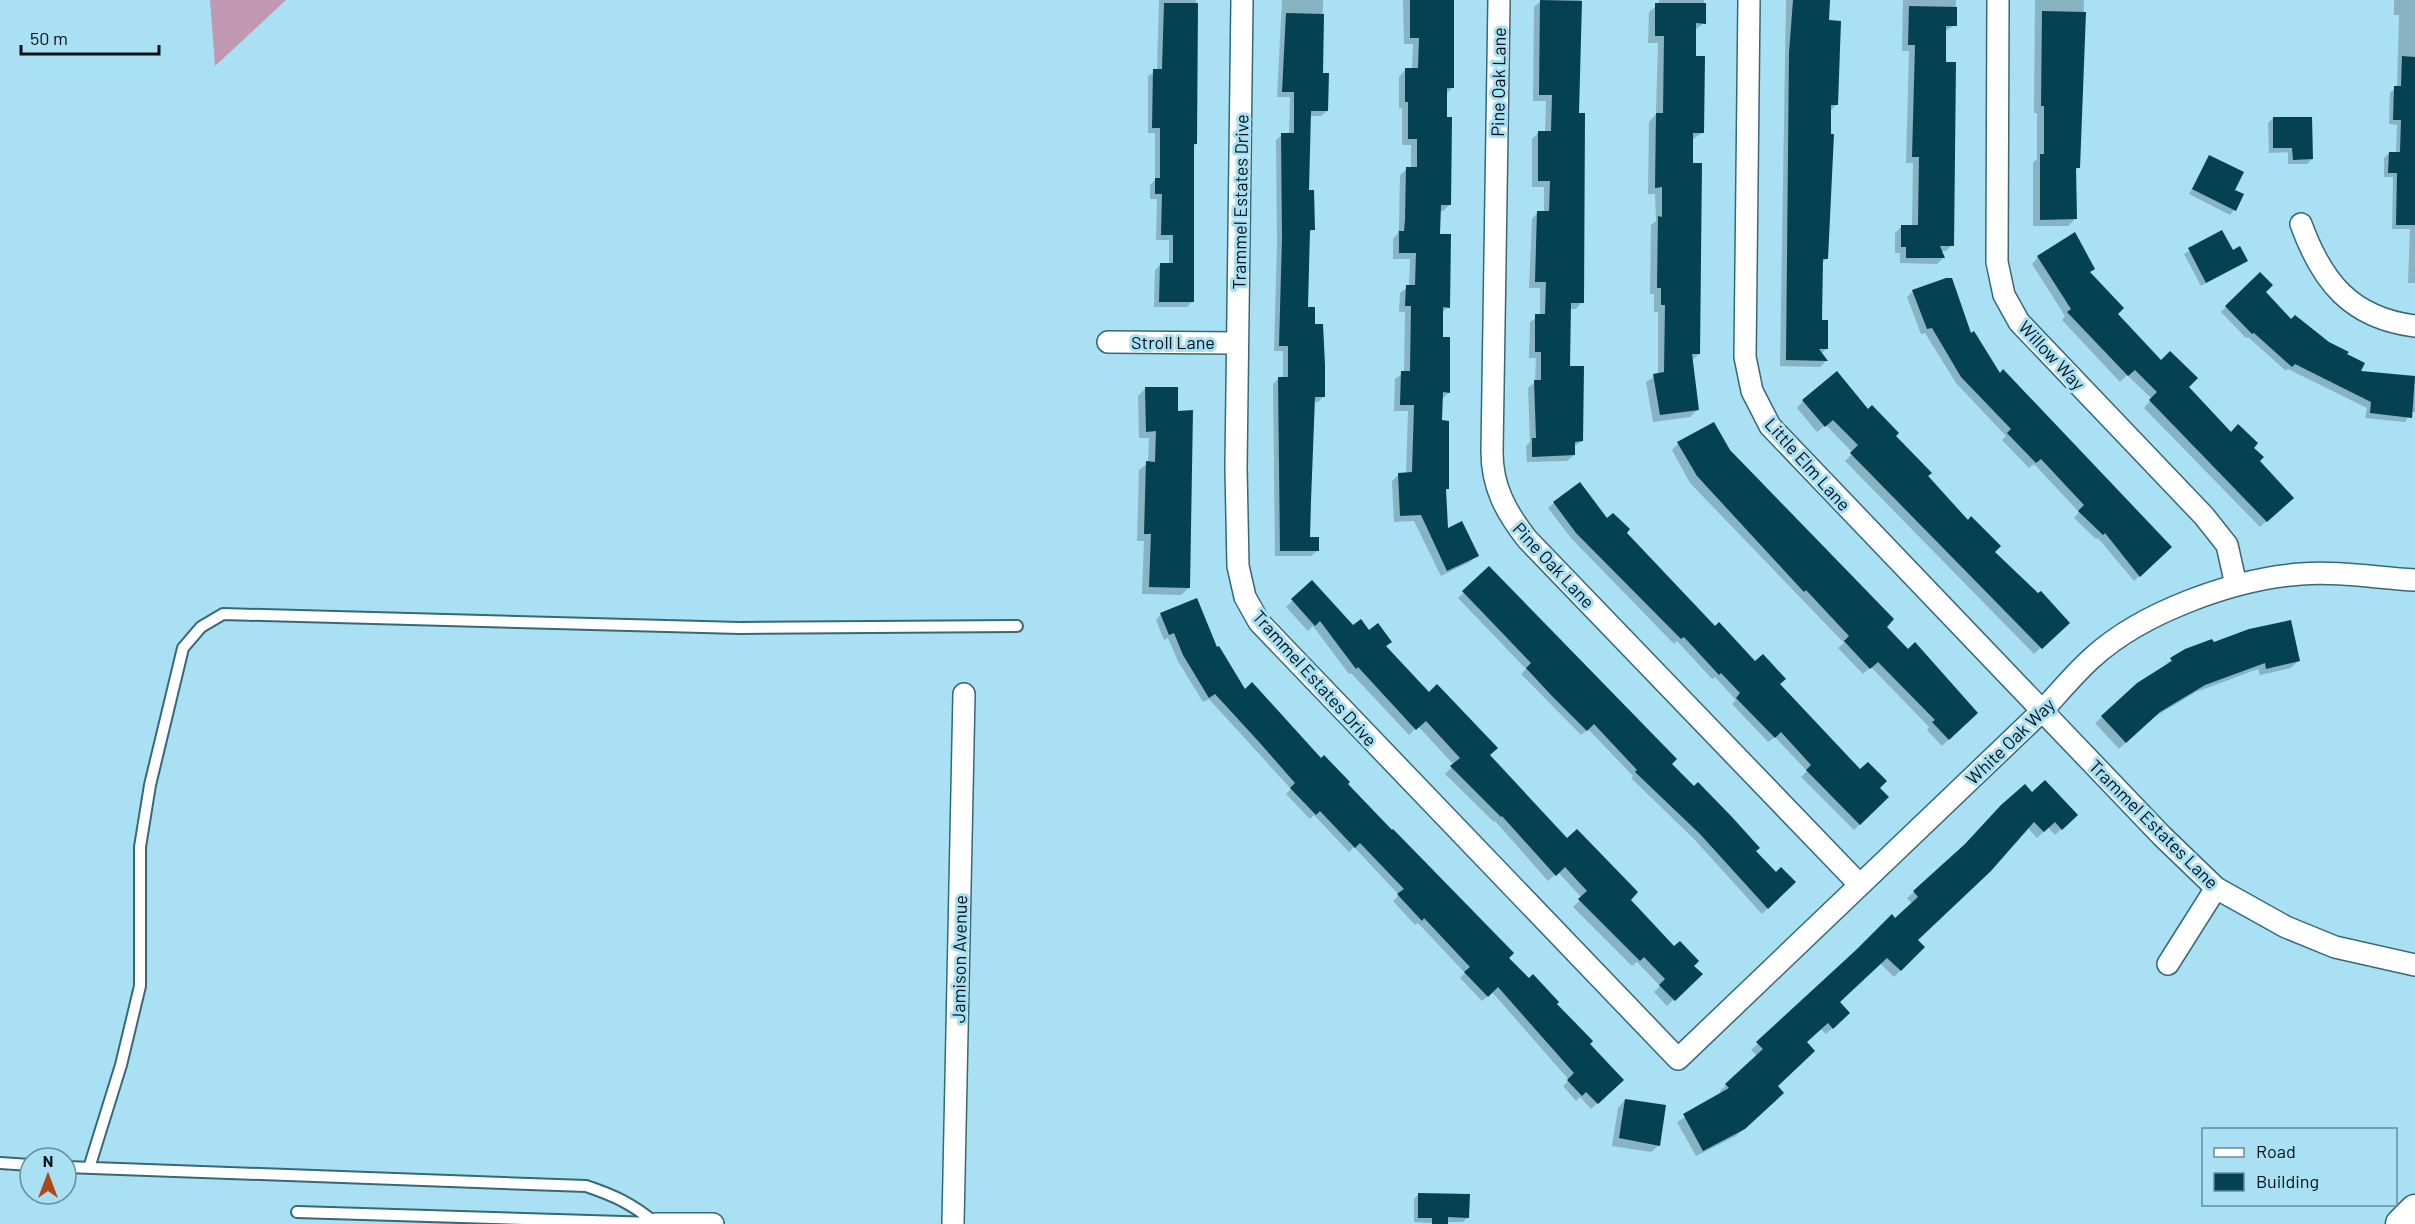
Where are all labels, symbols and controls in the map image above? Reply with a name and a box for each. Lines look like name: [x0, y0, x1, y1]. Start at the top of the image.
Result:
scale bar: [21, 18, 159, 56]
text: 50 m: [30, 27, 68, 49]
street label: Pine Oak Lane: [1486, 27, 1510, 137]
street label: Trammel Estates Drive: [1227, 114, 1253, 290]
street label: Willow Way: [2014, 316, 2090, 394]
street label: Stroll Lane: [1131, 331, 1215, 353]
street label: Little Elm Lane: [1761, 413, 1855, 515]
street label: Pine Oak Lane: [1509, 517, 1599, 613]
street label: Trammel Estates Drive: [1248, 606, 1382, 750]
street label: White Oak Way: [1961, 693, 2059, 789]
street label: Trammel Estates Lane: [2085, 755, 2223, 893]
street label: Jamison Avenue: [947, 895, 971, 1023]
legend: [2202, 1128, 2397, 1206]
text: Road: [2256, 1140, 2296, 1162]
north arrow: [18, 1146, 78, 1206]
text: N: [43, 1151, 53, 1170]
text: Building: [2256, 1170, 2319, 1192]

